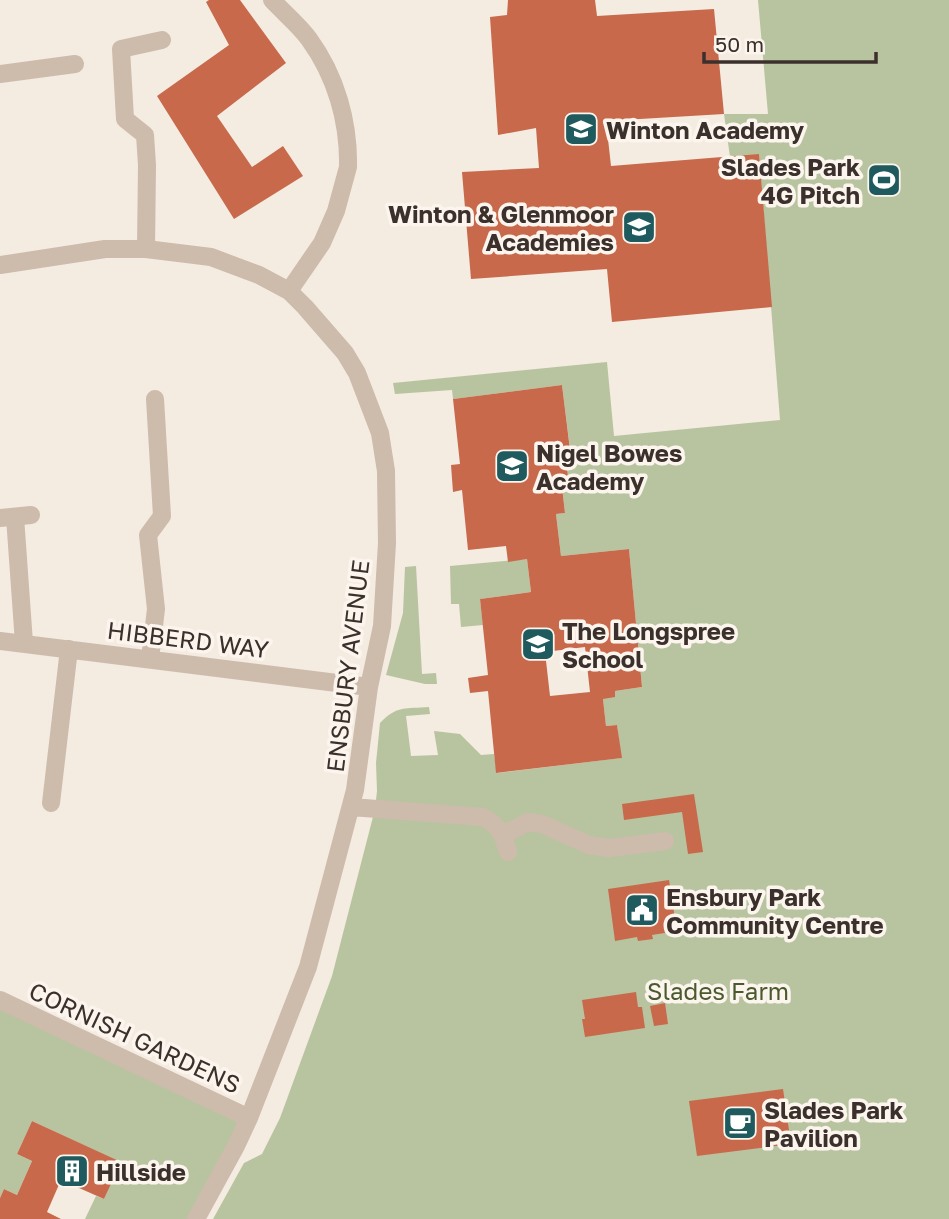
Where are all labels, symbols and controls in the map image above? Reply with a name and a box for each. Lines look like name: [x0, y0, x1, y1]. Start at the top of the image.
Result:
scale bar: [704, 21, 876, 65]
text: 50 m: [715, 31, 764, 57]
school or university icon: Winton Academy: [562, 110, 600, 148]
place label: Winton Academy: [606, 115, 805, 144]
place label: Slades Park 4G Pitch: [721, 152, 860, 209]
sports icon: Slades Park 4G Pitch: [865, 161, 903, 199]
place label: Winton & Glenmoor Academies: [388, 199, 614, 256]
school or university icon: Winton & Glenmoor Academies: [620, 208, 658, 246]
place label: Nigel Bowes Academy: [536, 438, 682, 495]
school or university icon: Nigel Bowes Academy: [493, 447, 531, 485]
street label: ENSBURY AVENUE: [320, 558, 374, 774]
street label: HIBBERD WAY: [106, 615, 271, 663]
place label: The Longspree School: [562, 616, 735, 673]
school or university icon: The Longspree School: [519, 625, 557, 663]
place label: Ensbury Park Community Centre: [666, 882, 884, 939]
public building icon: Ensbury Park Community Centre: [623, 891, 661, 929]
street label: CORNISH GARDENS: [25, 975, 245, 1099]
park label: Slades Farm: [647, 976, 789, 1005]
place label: Slades Park Pavilion: [764, 1095, 903, 1152]
cafe icon: Slades Park Pavilion: [721, 1104, 759, 1142]
building icon: Hillside: [53, 1152, 91, 1190]
place label: Hillside: [96, 1157, 186, 1186]

